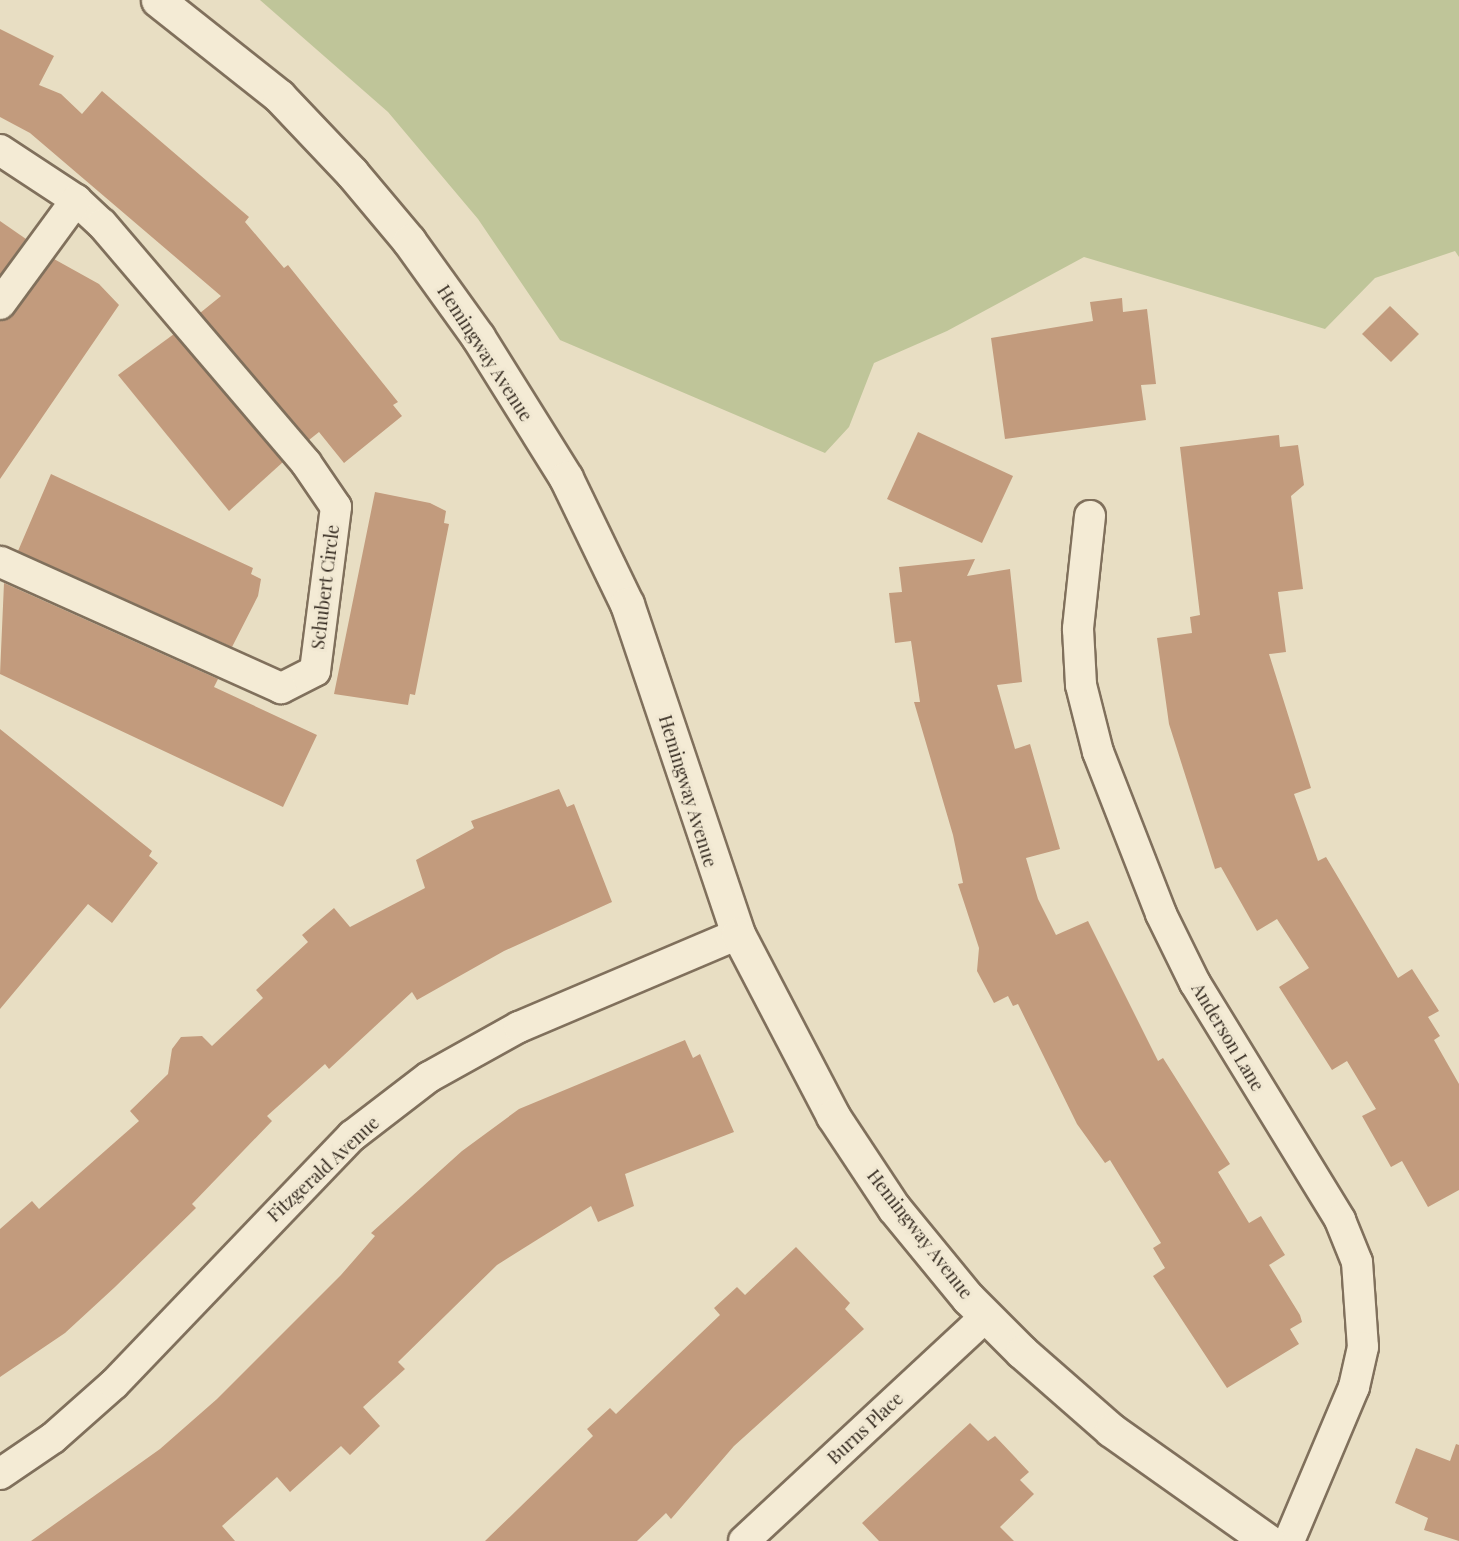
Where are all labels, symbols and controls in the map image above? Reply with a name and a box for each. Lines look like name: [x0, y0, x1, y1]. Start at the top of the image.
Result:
street label: Hemingway Avenue: [433, 280, 537, 426]
street label: Schubert Circle: [307, 523, 343, 651]
street label: Hemingway Avenue: [654, 712, 722, 870]
street label: Anderson Lane: [1187, 979, 1269, 1095]
street label: Fitzgerald Avenue: [263, 1112, 383, 1226]
street label: Hemingway Avenue: [863, 1165, 977, 1303]
street label: Burns Place: [823, 1388, 907, 1468]

